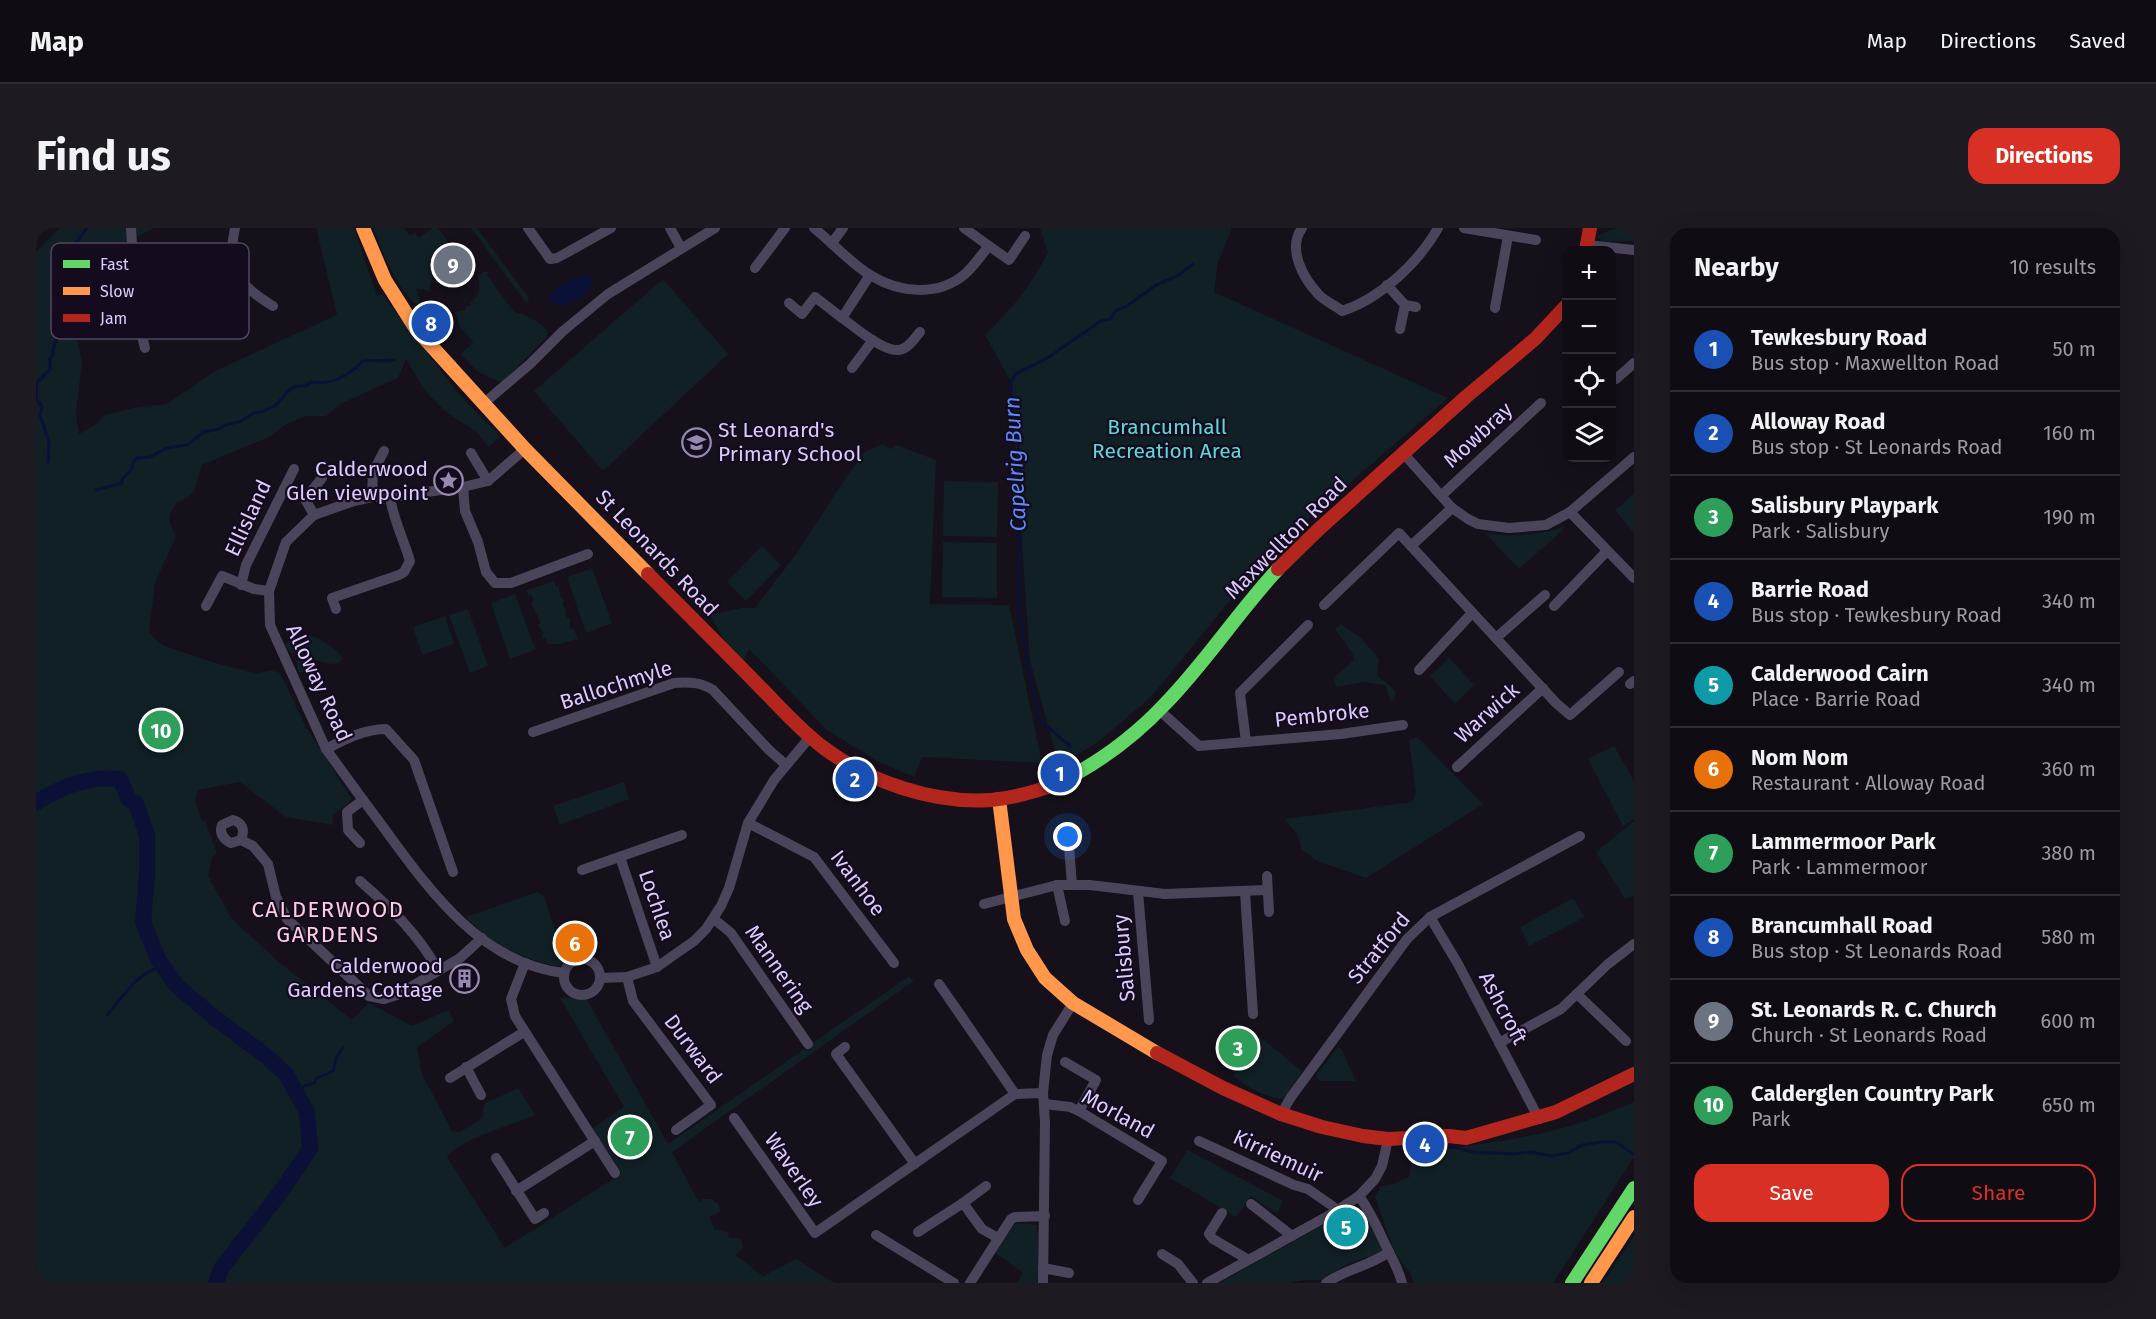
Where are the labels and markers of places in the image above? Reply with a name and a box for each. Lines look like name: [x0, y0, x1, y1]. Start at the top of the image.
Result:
pin: 9: [434, 243, 472, 288]
pin: 8: [412, 300, 450, 346]
place label: St Leonard's Primary School: [718, 417, 862, 467]
school or university icon: St Leonard's Primary School: [681, 426, 713, 458]
place label: Calderwood Glen viewpoint: [286, 456, 428, 506]
place icon: Calderwood Glen viewpoint: [433, 465, 465, 497]
pin: 10: [142, 708, 180, 752]
pin: 1: [1040, 750, 1080, 796]
pin: 2: [836, 756, 874, 802]
pin: 6: [556, 920, 594, 966]
place label: Calderwood Gardens Cottage: [287, 953, 443, 1003]
building icon: Calderwood Gardens Cottage: [448, 962, 480, 994]
pin: 3: [1218, 1026, 1258, 1070]
pin: 7: [610, 1114, 650, 1160]
pin: 4: [1406, 1122, 1444, 1166]
pin: 5: [1326, 1204, 1366, 1250]

